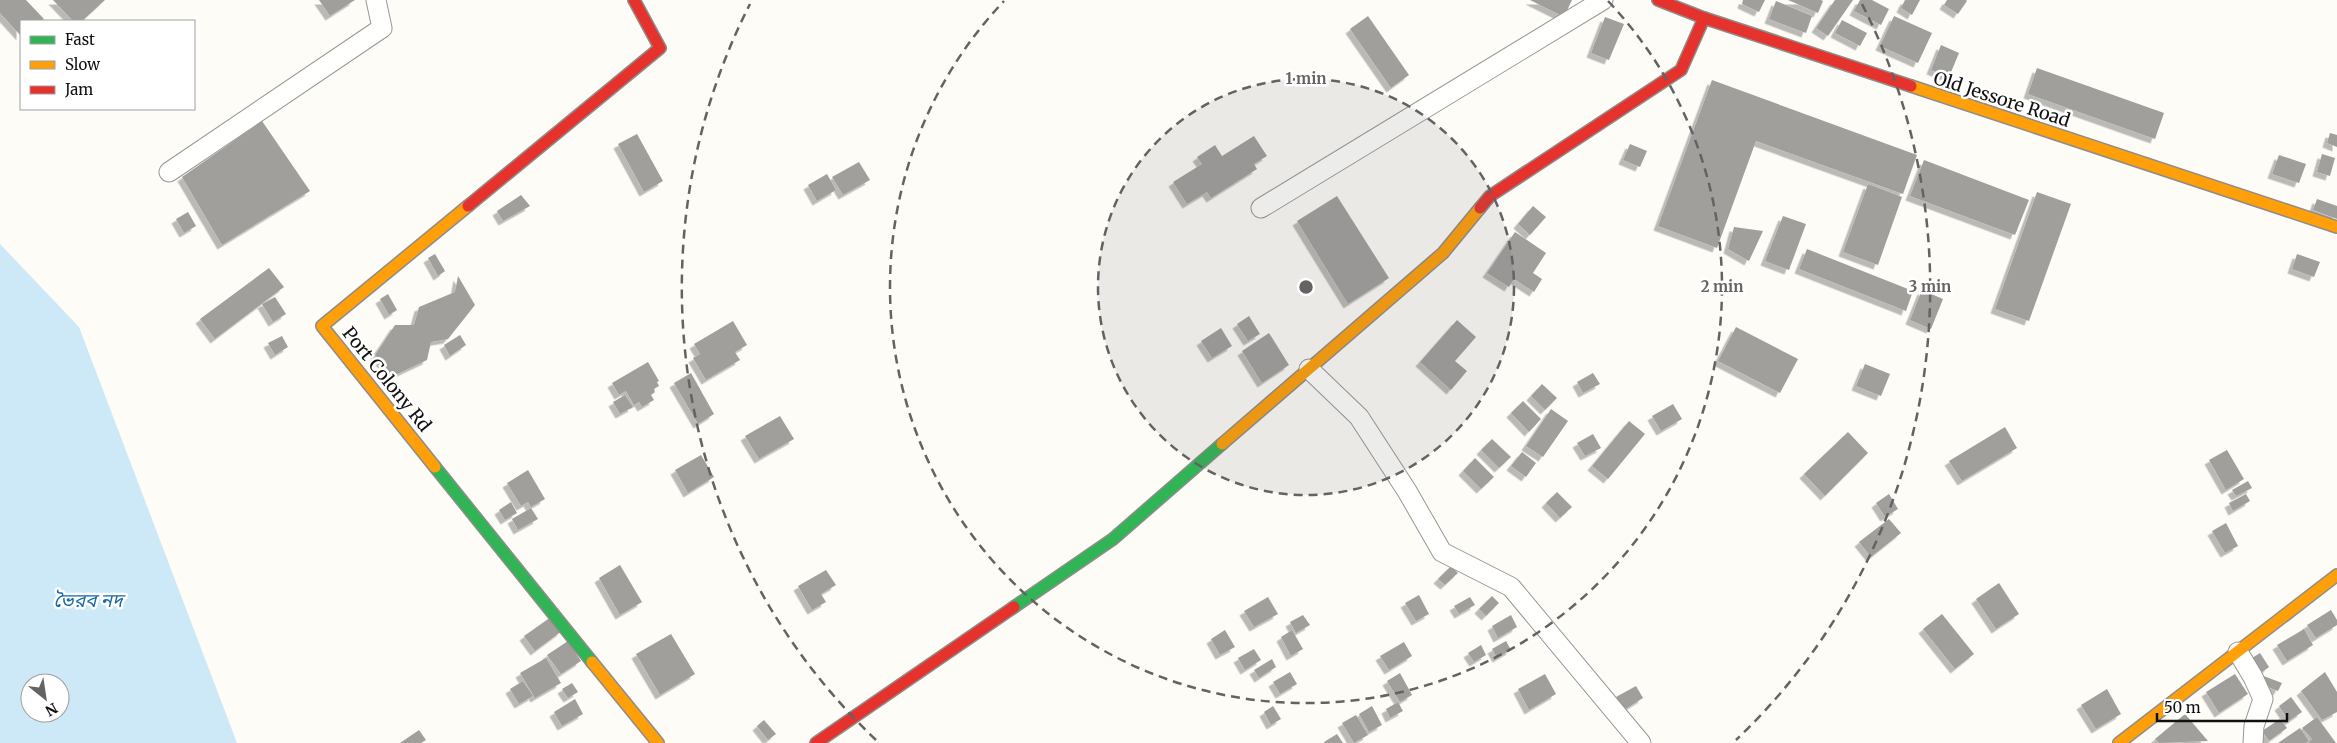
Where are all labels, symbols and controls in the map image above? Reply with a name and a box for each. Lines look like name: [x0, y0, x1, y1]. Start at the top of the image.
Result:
legend: [20, 20, 195, 110]
text: Fast: [65, 30, 95, 49]
text: Slow: [65, 55, 100, 74]
street label: Old Jessore Road: [1931, 66, 2073, 132]
text: 1 min: [1286, 69, 1326, 88]
text: Jam: [64, 80, 93, 99]
text: 2 min: [1701, 277, 1743, 296]
text: 3 min: [1909, 277, 1951, 296]
centre of rings: [1297, 278, 1315, 296]
street label: Port Colony Rd: [338, 322, 436, 436]
water label: ভৈরব নদ: [54, 588, 126, 612]
north arrow: [20, 673, 70, 723]
scale bar: [2157, 690, 2287, 722]
text: 50 m: [2164, 698, 2201, 717]
text: N: [42, 699, 61, 720]

